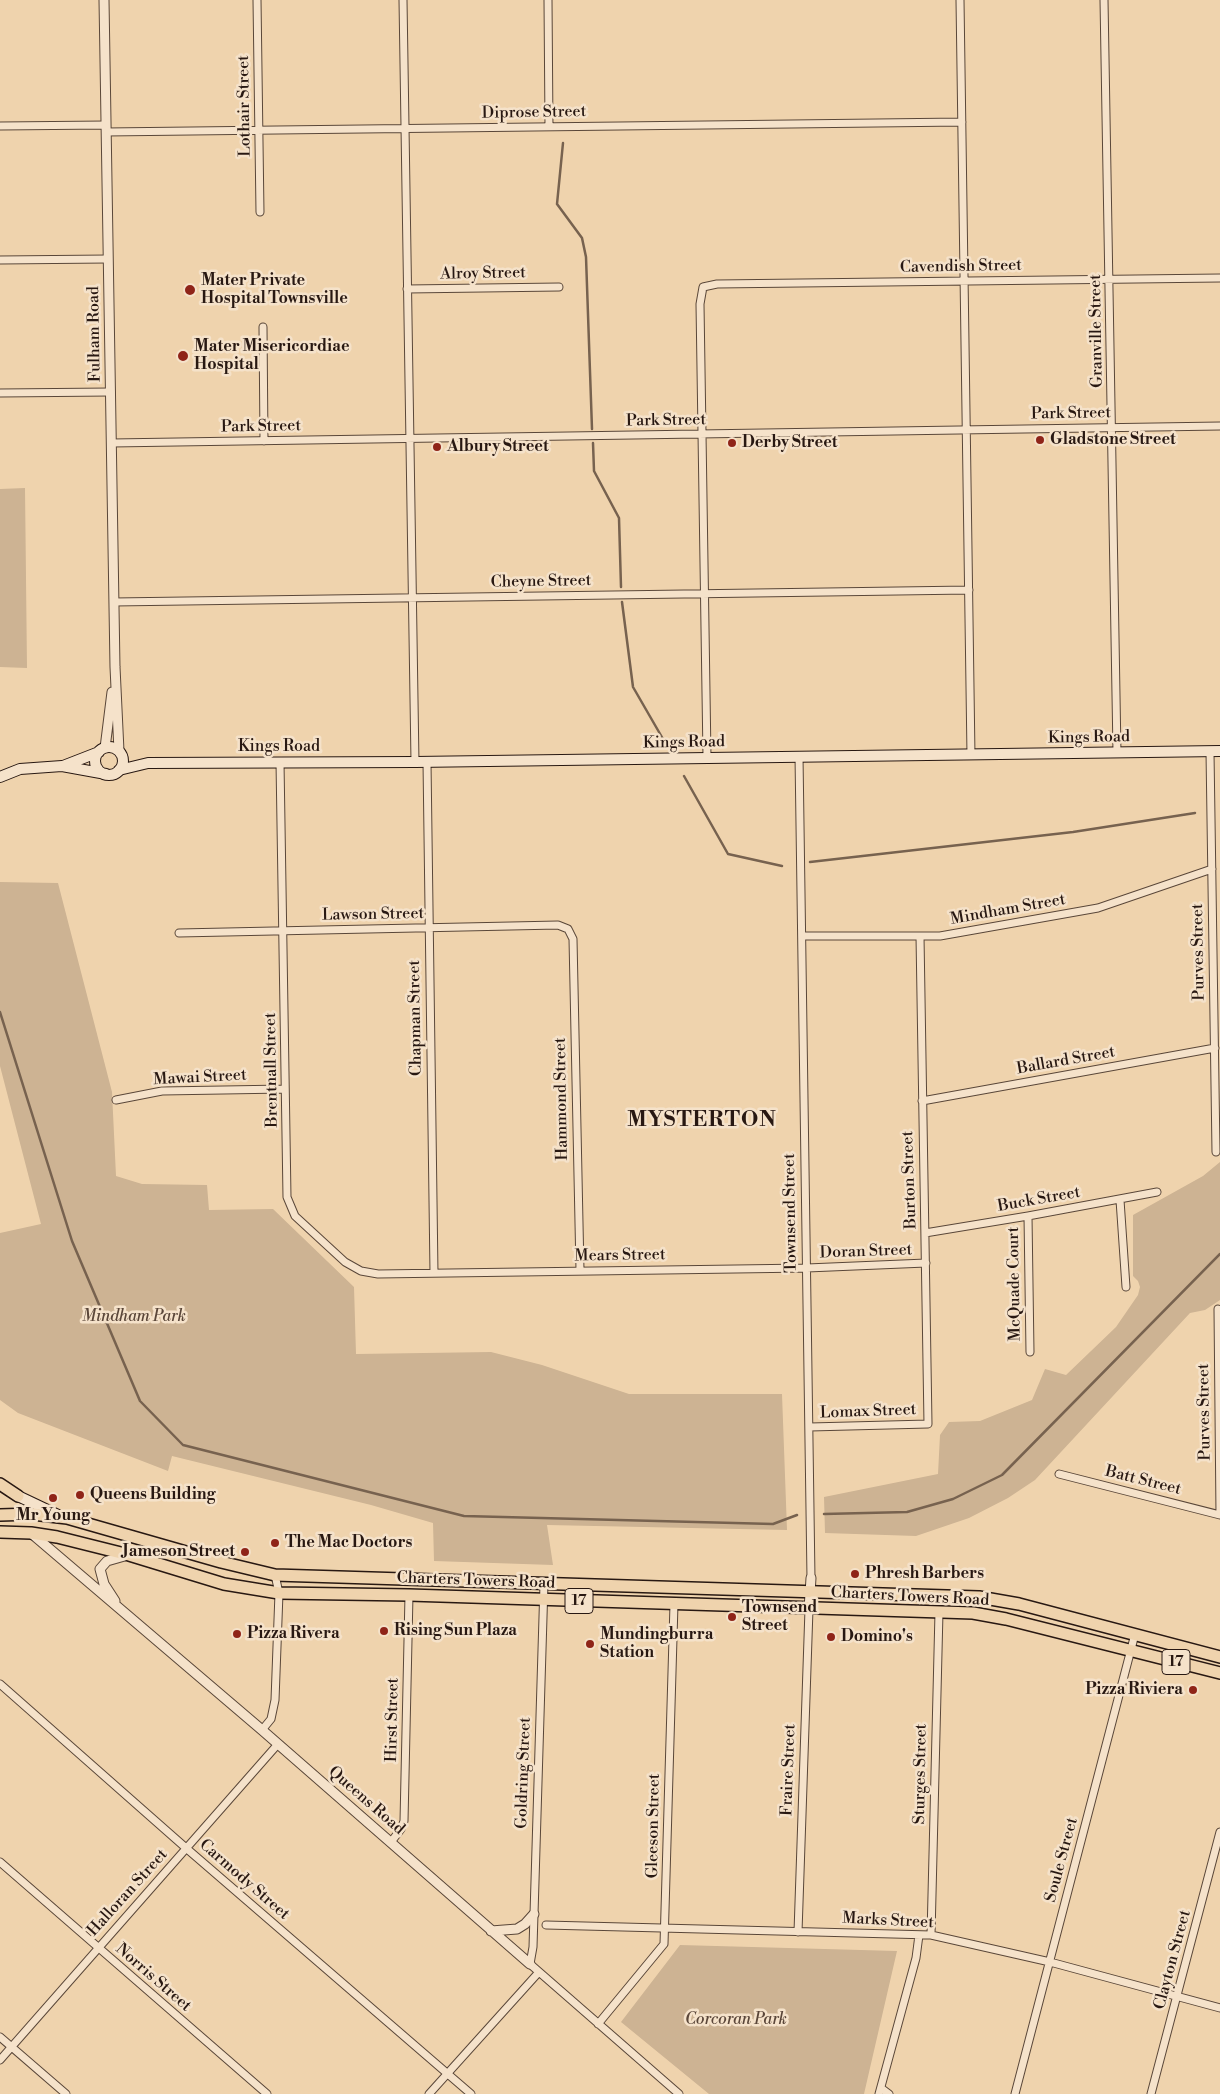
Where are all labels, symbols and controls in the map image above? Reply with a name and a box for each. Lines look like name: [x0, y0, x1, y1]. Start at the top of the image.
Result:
street label: Lothair Street: [235, 55, 255, 157]
street label: Diprose Street: [482, 102, 586, 124]
street label: Cavendish Street: [900, 256, 1022, 278]
street label: Alroy Street: [440, 264, 526, 284]
place label: Mater Private Hospital Townsville: [201, 271, 348, 309]
street label: Granville Street: [1086, 274, 1108, 388]
marker: Mater Private Hospital Townsville: [183, 283, 197, 297]
street label: Fulham Road: [85, 286, 105, 382]
place label: Mater Misericordiae Hospital: [194, 337, 349, 375]
marker: Mater Misericordiae Hospital: [176, 349, 190, 363]
street label: Park Street: [1031, 404, 1111, 424]
street label: Park Street: [626, 411, 706, 431]
street label: Park Street: [221, 417, 301, 437]
place label: Gladstone Street: [1050, 430, 1176, 450]
place label: Derby Street: [742, 433, 837, 453]
marker: Gladstone Street: [1034, 434, 1046, 446]
place label: Albury Street: [447, 437, 549, 457]
marker: Derby Street: [726, 437, 738, 449]
marker: Albury Street: [431, 441, 443, 453]
street label: Cheyne Street: [490, 572, 592, 592]
street label: Kings Road: [1048, 728, 1130, 748]
street label: Kings Road: [643, 733, 725, 753]
street label: Kings Road: [238, 737, 320, 757]
street label: Mindham Street: [949, 890, 1067, 930]
street label: Purves Street: [1189, 903, 1209, 1001]
street label: Lawson Street: [322, 905, 424, 925]
street label: Chapman Street: [405, 960, 427, 1076]
street label: Brentnall Street: [261, 1012, 283, 1128]
street label: Hammond Street: [551, 1037, 573, 1161]
street label: Ballard Street: [1015, 1043, 1117, 1079]
street label: Mawai Street: [153, 1066, 247, 1090]
district label: MYSTERTON: [626, 1108, 778, 1134]
street label: Burton Street: [899, 1130, 921, 1230]
street label: Townsend Street: [780, 1153, 802, 1273]
street label: Buck Street: [996, 1183, 1082, 1217]
street label: McQuade Court: [1004, 1227, 1026, 1341]
street label: Doran Street: [819, 1241, 913, 1263]
street label: Mears Street: [574, 1246, 666, 1266]
park label: Mindham Park: [82, 1307, 186, 1327]
street label: Purves Street: [1195, 1363, 1215, 1461]
street label: Lomax Street: [819, 1401, 917, 1423]
street label: Batt Street: [1103, 1462, 1183, 1500]
place label: Queens Building: [90, 1485, 216, 1505]
marker: Queens Building: [74, 1489, 86, 1501]
marker: Mr Young: [47, 1492, 59, 1504]
place label: Mr Young: [16, 1506, 90, 1526]
place label: The Mac Doctors: [285, 1533, 412, 1553]
marker: The Mac Doctors: [269, 1537, 281, 1549]
place label: Jameson Street: [123, 1542, 235, 1562]
marker: Jameson Street: [239, 1546, 251, 1558]
place label: Phresh Barbers: [865, 1564, 984, 1584]
marker: Phresh Barbers: [849, 1568, 861, 1580]
street label: Charters Towers Road: [396, 1569, 556, 1593]
street label: Charters Towers Road: [830, 1583, 990, 1611]
road number: 17: [565, 1588, 593, 1614]
place label: Townsend Street: [742, 1598, 817, 1636]
marker: Townsend Street: [726, 1611, 738, 1623]
place label: Rising Sun Plaza: [394, 1621, 517, 1641]
place label: Pizza Rivera: [247, 1624, 340, 1644]
marker: Rising Sun Plaza: [378, 1625, 390, 1637]
place label: Mundingburra Station: [600, 1625, 713, 1663]
place label: Domino's: [841, 1627, 913, 1647]
marker: Pizza Rivera: [231, 1628, 243, 1640]
marker: Domino's: [825, 1631, 837, 1643]
marker: Mundingburra Station: [584, 1638, 596, 1650]
road number: 17: [1162, 1650, 1190, 1674]
street label: Hirst Street: [383, 1678, 403, 1762]
place label: Pizza Riviera: [1085, 1680, 1183, 1700]
marker: Pizza Riviera: [1187, 1684, 1199, 1696]
street label: Goldring Street: [512, 1717, 536, 1829]
street label: Sturges Street: [911, 1723, 931, 1825]
street label: Fraire Street: [778, 1724, 800, 1816]
street label: Queens Road: [324, 1763, 408, 1839]
street label: Gleeson Street: [643, 1773, 665, 1879]
street label: Soule Street: [1041, 1816, 1083, 1904]
street label: Carmody Street: [195, 1836, 293, 1924]
street label: Halloran Street: [84, 1845, 172, 1941]
street label: Clayton Street: [1150, 1908, 1196, 2012]
street label: Marks Street: [842, 1909, 934, 1933]
street label: Norris Street: [111, 1940, 195, 2016]
park label: Corcoran Park: [685, 2010, 787, 2030]

